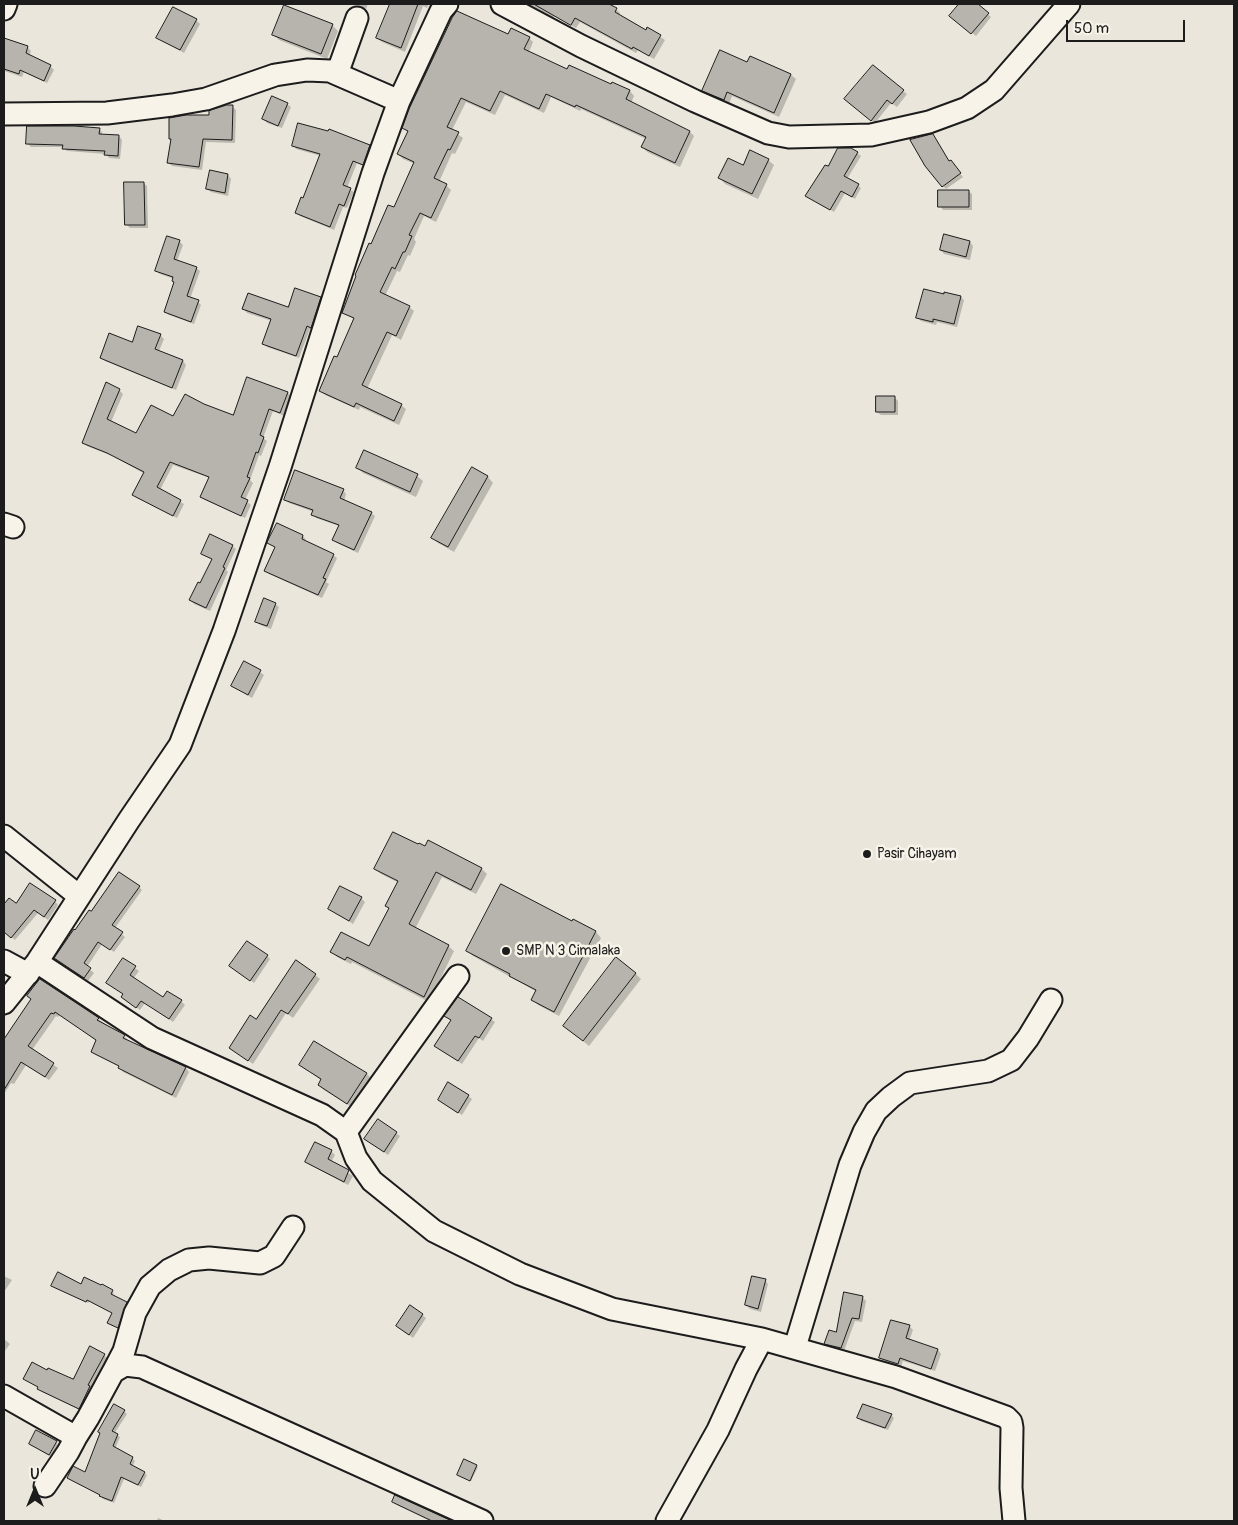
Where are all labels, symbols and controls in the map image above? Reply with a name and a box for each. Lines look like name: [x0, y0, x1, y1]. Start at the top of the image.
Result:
scale bar: [1068, 10, 1187, 42]
text: 50 m: [1074, 19, 1109, 38]
place label: Pasir Cihayam: [877, 846, 957, 862]
marker: Pasir Cihayam: [861, 848, 873, 860]
place label: SMP N 3 Cimalaka: [516, 943, 620, 959]
marker: SMP N 3 Cimalaka: [500, 945, 512, 957]
north arrow: [10, 1465, 60, 1515]
text: U: [30, 1466, 40, 1483]

